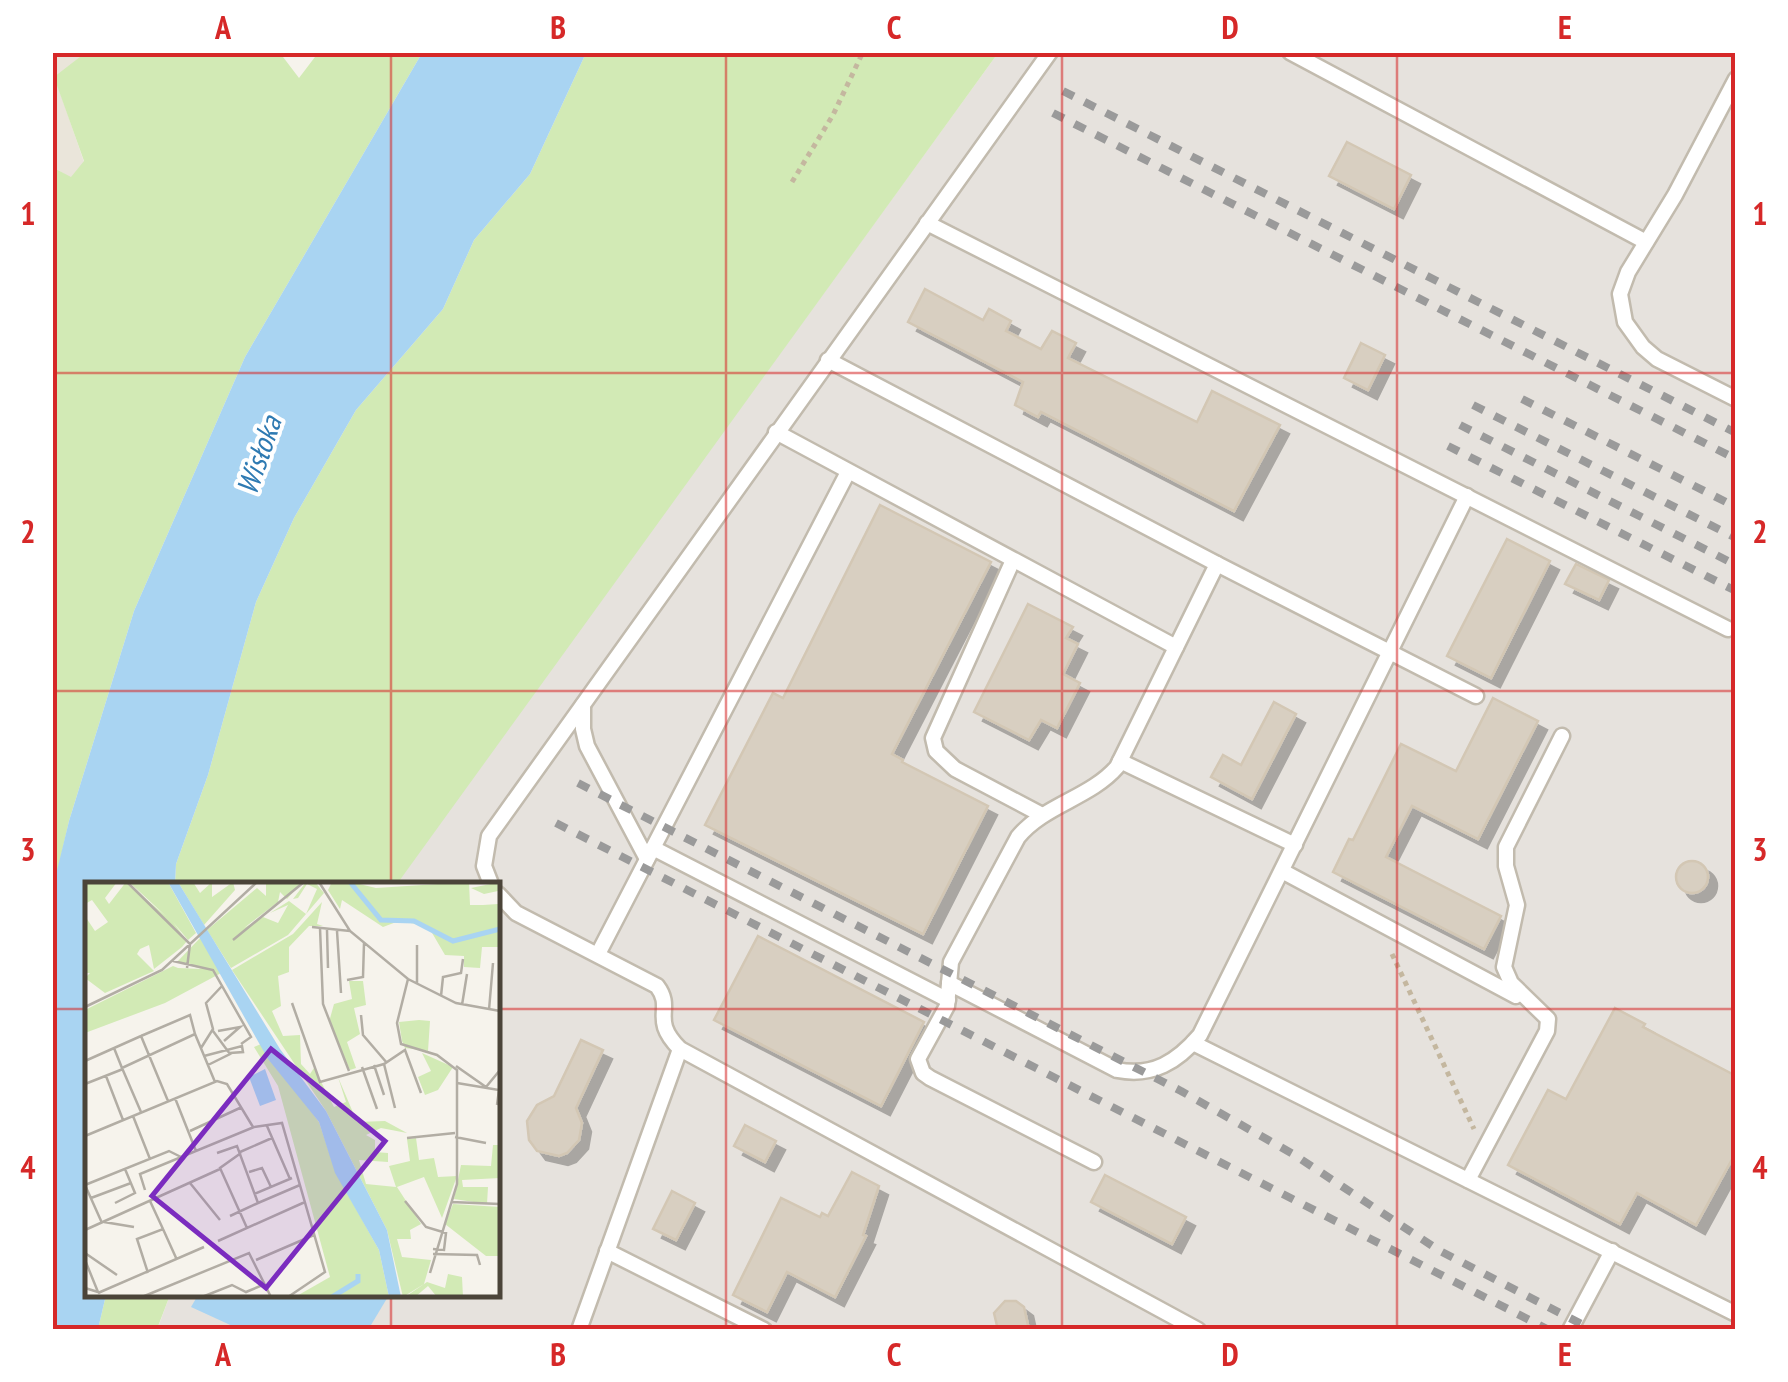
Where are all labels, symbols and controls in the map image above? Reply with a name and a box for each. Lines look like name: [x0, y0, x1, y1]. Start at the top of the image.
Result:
text: A: [214, 6, 232, 48]
text: B: [550, 6, 566, 48]
text: C: [887, 6, 902, 48]
text: D: [1221, 6, 1239, 48]
text: E: [1558, 6, 1572, 48]
text: 1: [20, 192, 36, 234]
text: 1: [1752, 192, 1768, 234]
water label: Wisłoka: [226, 409, 290, 499]
text: 2: [20, 510, 36, 552]
text: 2: [1752, 510, 1768, 552]
text: 3: [20, 828, 36, 870]
text: 3: [1752, 828, 1768, 870]
inset map: [85, 882, 500, 1297]
text: 4: [20, 1146, 36, 1188]
text: 4: [1752, 1146, 1768, 1188]
text: A: [214, 1333, 232, 1375]
text: B: [550, 1333, 566, 1375]
text: C: [887, 1333, 902, 1375]
text: D: [1221, 1333, 1239, 1375]
text: E: [1558, 1333, 1572, 1375]

